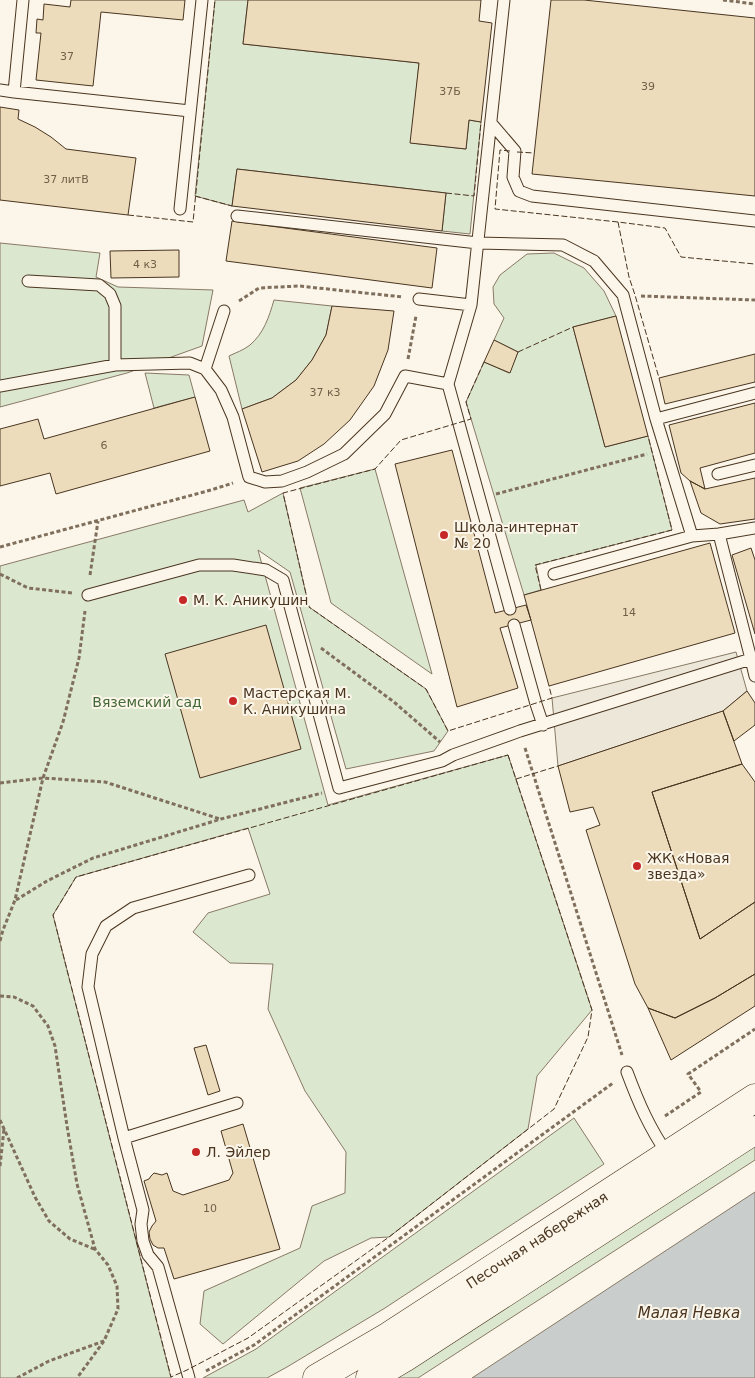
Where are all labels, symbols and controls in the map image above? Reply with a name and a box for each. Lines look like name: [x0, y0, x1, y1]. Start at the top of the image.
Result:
house number: 37: [60, 50, 74, 63]
house number: 39: [641, 80, 655, 93]
house number: 37Б: [439, 85, 461, 98]
house number: 37 литВ: [43, 173, 89, 186]
house number: 4 к3: [133, 258, 157, 271]
house number: 37 к3: [309, 386, 341, 399]
house number: 6: [101, 439, 108, 452]
place label: Школа-интернат № 20: [454, 519, 578, 551]
marker: Школа-интернат № 20: [438, 529, 450, 541]
place label: М. К. Аникушин: [193, 592, 308, 608]
marker: М. К. Аникушин: [177, 594, 189, 606]
house number: 14: [622, 606, 636, 619]
place label: Мастерская М. К. Аникушина: [243, 685, 351, 717]
park label: Вяземский сад: [92, 694, 202, 710]
marker: Мастерская М. К. Аникушина: [227, 695, 239, 707]
place label: ЖК «Новая звезда»: [647, 850, 729, 882]
marker: ЖК «Новая звезда»: [631, 860, 643, 872]
place label: Л. Эйлер: [206, 1144, 271, 1160]
marker: Л. Эйлер: [190, 1146, 202, 1158]
street label: Песочная набережная: [463, 1188, 611, 1292]
house number: 10: [203, 1202, 217, 1215]
water label: Малая Невка: [638, 1304, 740, 1322]

